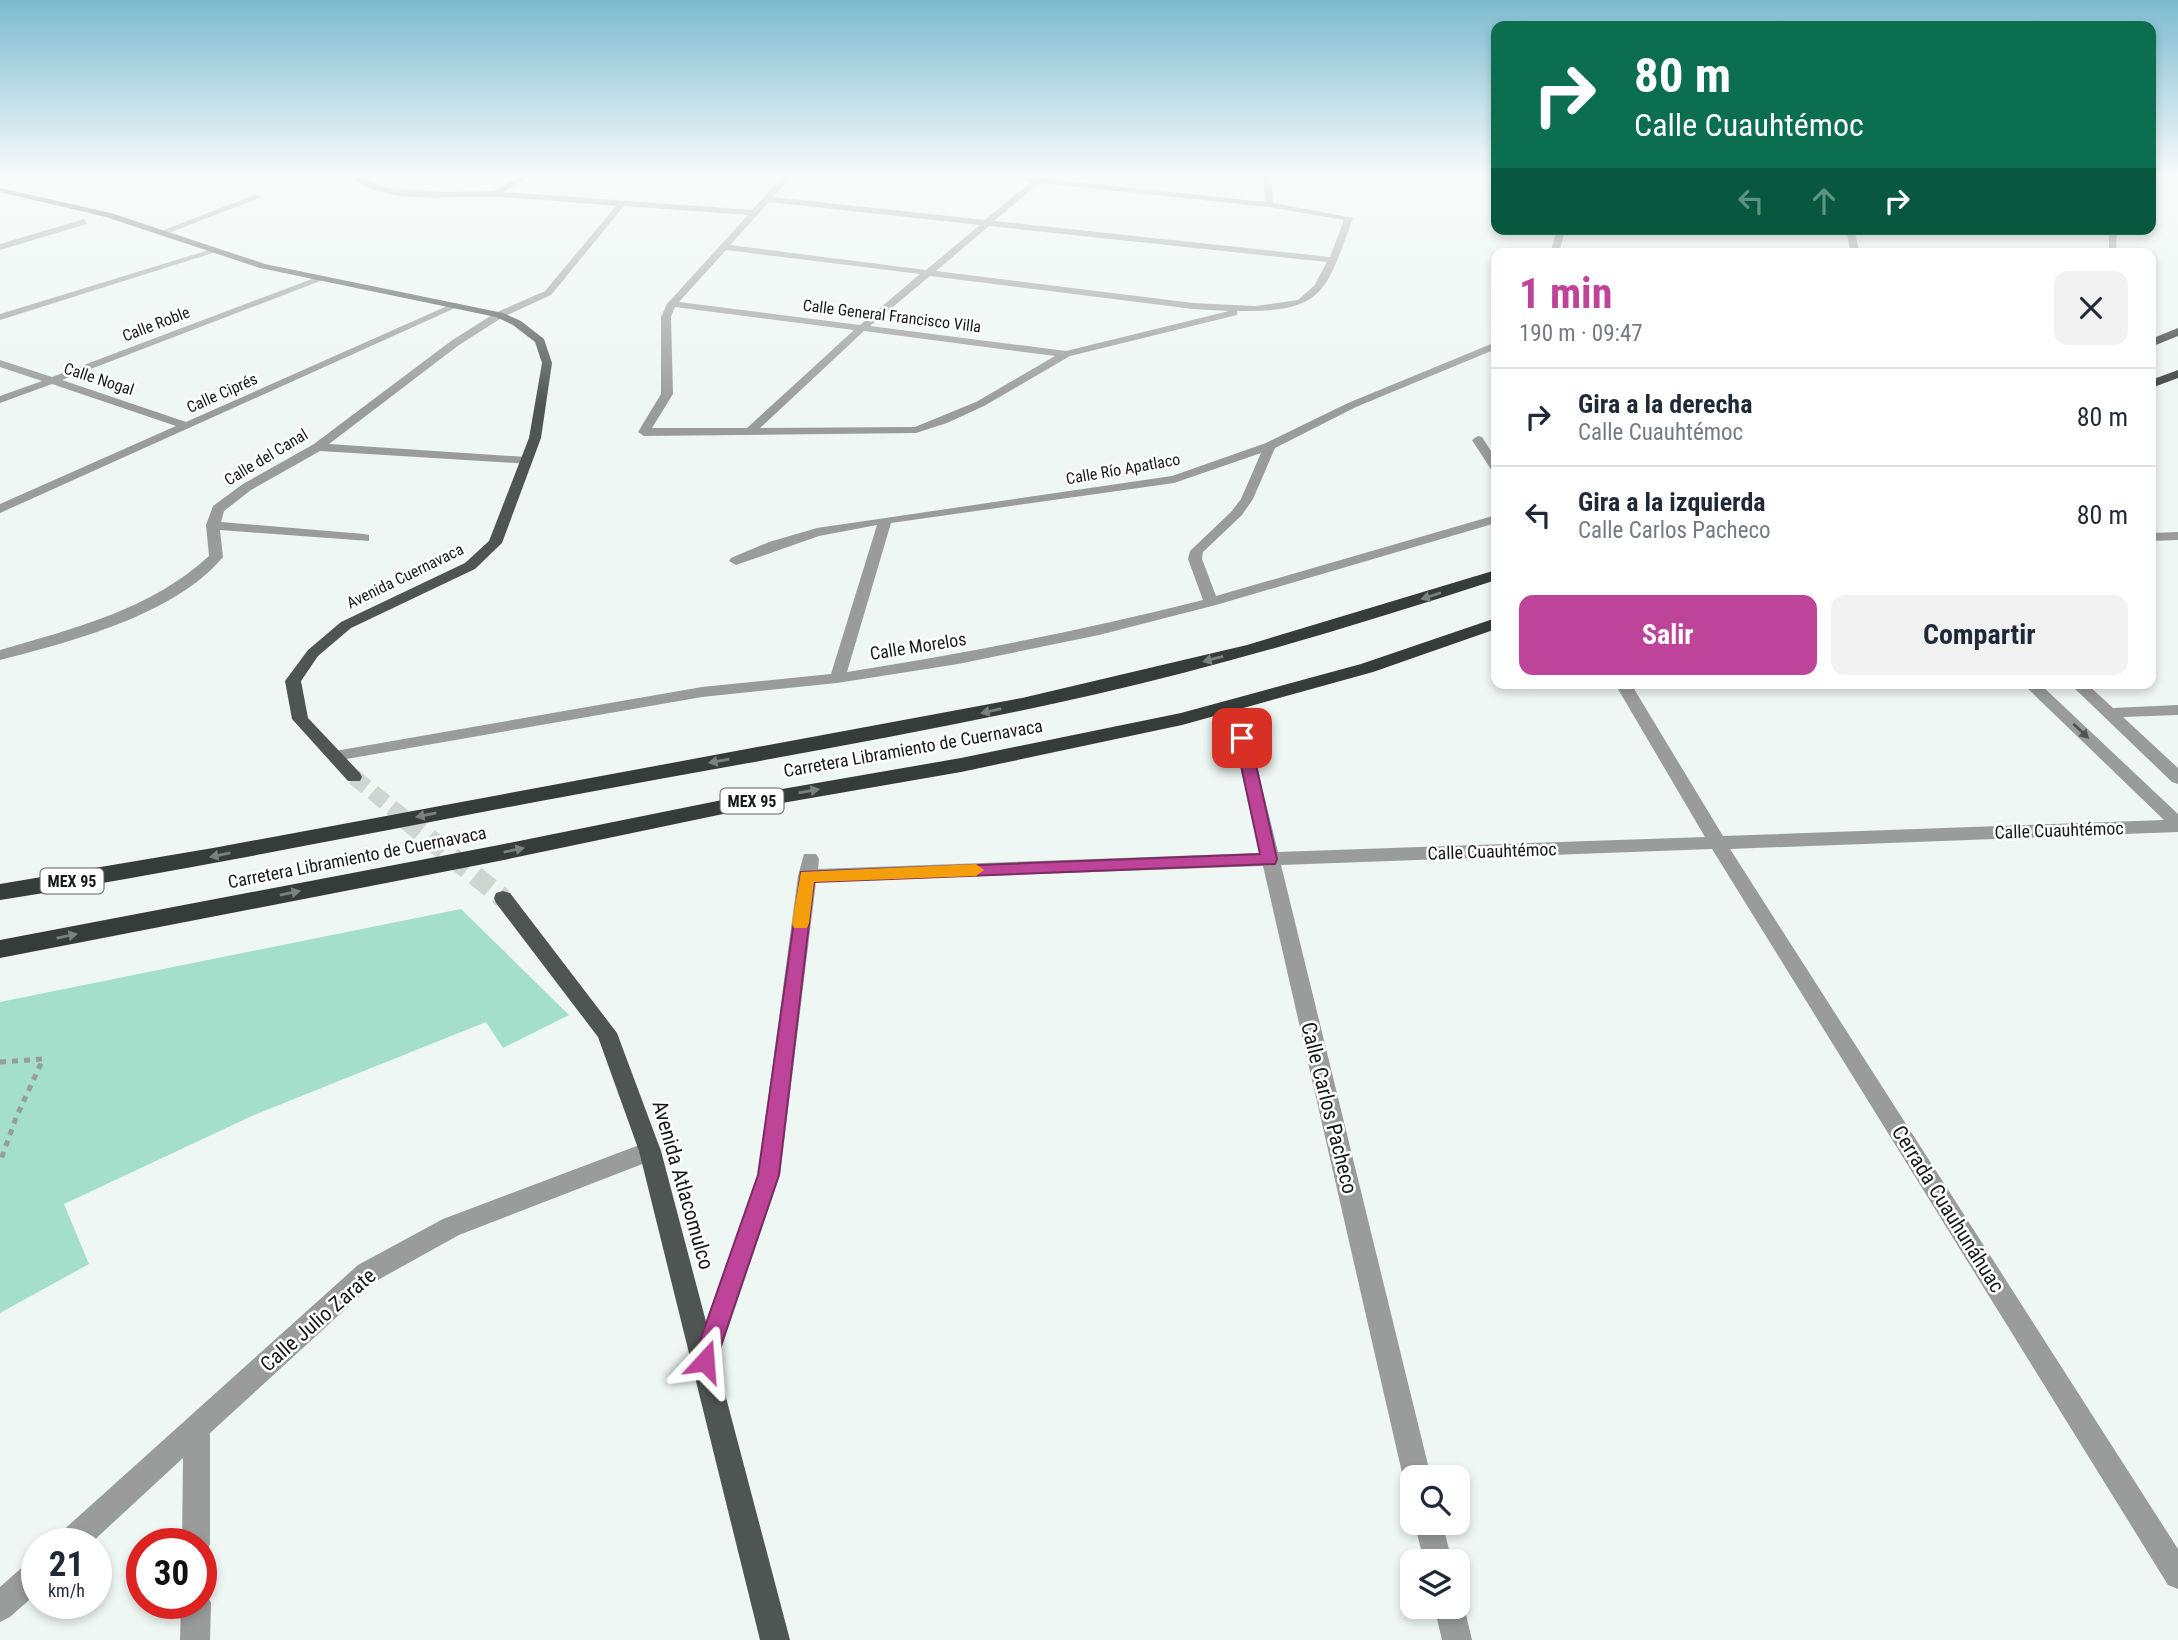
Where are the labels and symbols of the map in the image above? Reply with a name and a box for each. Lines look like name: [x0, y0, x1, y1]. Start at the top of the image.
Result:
street label: Calle General Francisco Villa: [802, 296, 982, 336]
street label: Calle Roble: [120, 302, 192, 346]
street label: Calle Nogal: [62, 359, 136, 399]
street label: Calle Ciprés: [184, 369, 260, 417]
street label: Calle del Canal: [221, 425, 311, 489]
street label: Calle Río Apatlaco: [1064, 450, 1182, 488]
street label: Avenida Cuernavaca: [343, 539, 467, 613]
one-way arrow: [1421, 591, 1442, 602]
street label: Calle Morelos: [868, 628, 968, 664]
one-way arrow: [1202, 654, 1224, 665]
one-way arrow: [980, 705, 1002, 716]
pin: [1212, 708, 1272, 768]
street label: Carretera Libramiento de Cuernavaca: [782, 715, 1044, 781]
one-way arrow: [2072, 723, 2089, 739]
one-way arrow: [708, 756, 730, 767]
one-way arrow: [798, 785, 820, 796]
road number: MEX 95: [720, 788, 784, 814]
one-way arrow: [415, 810, 437, 821]
street label: Calle Cuauhtémoc: [1994, 817, 2124, 843]
street label: Carretera Libramiento de Cuernavaca: [226, 822, 488, 892]
street label: Calle Cuauhtémoc: [1427, 838, 1557, 864]
one-way arrow: [503, 844, 525, 855]
one-way arrow: [209, 850, 231, 861]
road number: MEX 95: [41, 868, 104, 894]
one-way arrow: [279, 887, 301, 898]
one-way arrow: [56, 931, 78, 942]
street label: Calle Carlos Pacheco: [1296, 1020, 1362, 1196]
street label: Avenida Atlacomulco: [647, 1098, 719, 1272]
street label: Cerrada Cuauhunáhuac: [1887, 1121, 2009, 1297]
street label: Calle Julio Zarate: [256, 1263, 381, 1377]
position arrow: [668, 1324, 742, 1398]
speed limit sign: 30: [126, 1528, 217, 1619]

